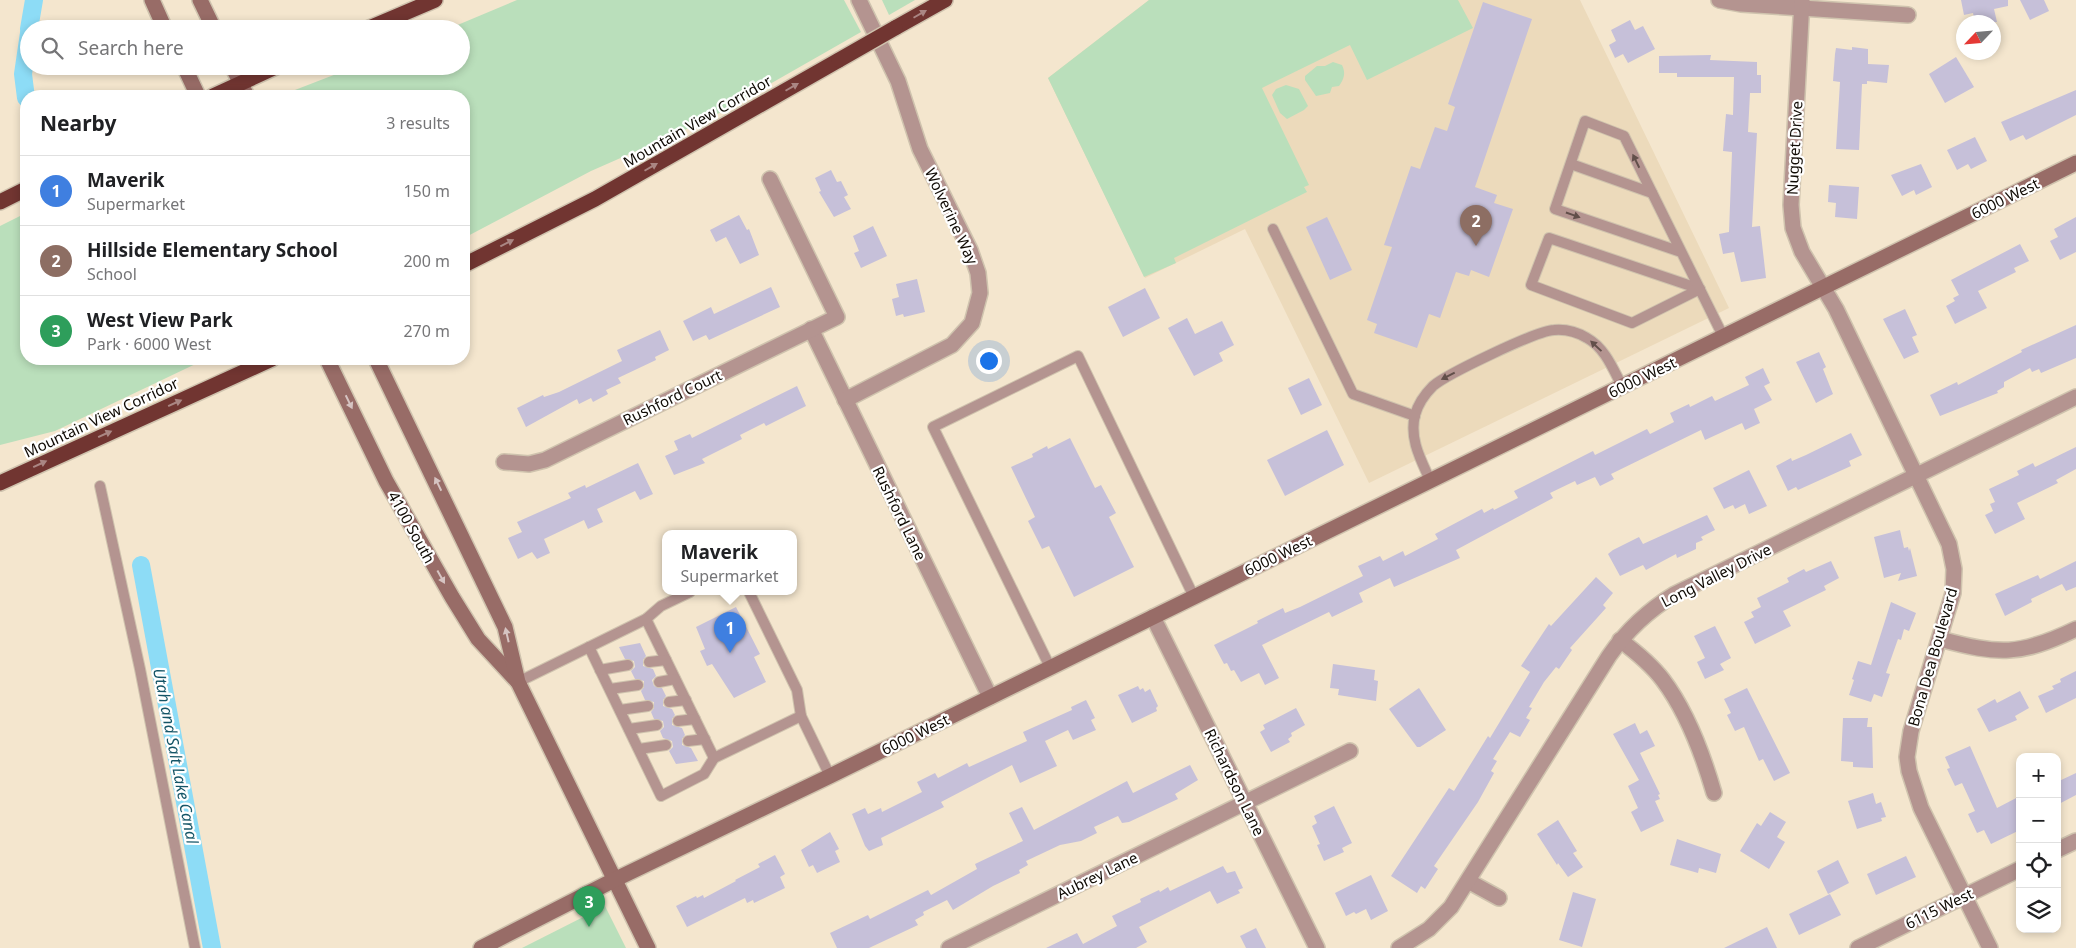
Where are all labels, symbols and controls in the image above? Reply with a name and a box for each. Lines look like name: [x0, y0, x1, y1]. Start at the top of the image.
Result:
one-way arrow: [913, 10, 927, 18]
north arrow: [1956, 15, 2001, 60]
search box: [20, 20, 470, 75]
icon: search: [38, 34, 66, 62]
text: Search here: [78, 35, 184, 61]
street label: Mountain View Corridor: [619, 70, 775, 172]
one-way arrow: [785, 83, 800, 91]
street label: Nugget Drive: [1782, 101, 1806, 195]
text: Nearby: [40, 109, 116, 137]
text: 3 results: [386, 112, 450, 134]
one-way arrow: [1632, 154, 1640, 168]
one-way arrow: [643, 163, 658, 171]
street label: Wolverine Way: [921, 165, 983, 268]
text: Maverik: [87, 167, 164, 193]
street label: 6000 West: [1968, 173, 2043, 223]
text: 1: [51, 180, 61, 202]
text: 150 m: [403, 180, 450, 202]
text: Supermarket: [87, 193, 185, 215]
pin: 2: [1460, 205, 1492, 246]
one-way arrow: [1565, 212, 1580, 219]
text: Hillside Elementary School: [87, 237, 338, 263]
one-way arrow: [500, 239, 514, 247]
text: 2: [51, 250, 61, 272]
text: 200 m: [403, 250, 450, 272]
text: School: [87, 263, 137, 285]
text: West View Park: [87, 307, 233, 333]
text: 3: [51, 320, 61, 342]
text: 270 m: [403, 320, 450, 342]
text: Park · 6000 West: [87, 333, 211, 355]
one-way arrow: [1591, 340, 1603, 352]
your location: [976, 348, 1002, 374]
street label: 6000 West: [1605, 352, 1680, 402]
street label: Rushford Court: [619, 364, 725, 430]
street label: Mountain View Corridor: [21, 372, 181, 462]
one-way arrow: [1441, 372, 1455, 380]
one-way arrow: [345, 395, 353, 410]
one-way arrow: [168, 399, 182, 407]
one-way arrow: [98, 430, 112, 438]
one-way arrow: [33, 460, 47, 468]
street label: Rushford Lane: [869, 463, 931, 563]
one-way arrow: [434, 477, 442, 491]
street label: 4100 South: [384, 487, 440, 567]
popup: [662, 530, 797, 595]
street label: 6000 West: [1241, 530, 1316, 580]
text: Maverik: [680, 539, 758, 565]
street label: Long Valley Drive: [1658, 539, 1774, 611]
text: Supermarket: [680, 565, 779, 587]
one-way arrow: [436, 571, 445, 584]
street label: Bona Dea Boulevard: [1903, 585, 1961, 729]
pin: 1: [714, 612, 746, 653]
one-way arrow: [503, 627, 511, 642]
water label: Utah and Salt Lake Canal: [148, 666, 204, 847]
street label: 6000 West: [878, 709, 953, 759]
street label: Richardson Lane: [1200, 725, 1270, 839]
map controls: [2016, 753, 2061, 933]
button: +: [2016, 753, 2061, 798]
button: −: [2016, 798, 2061, 843]
button: locate: [2016, 843, 2061, 888]
street label: Aubrey Lane: [1053, 847, 1141, 903]
street label: 6115 West: [1902, 883, 1977, 933]
pin: 3: [573, 886, 605, 927]
button: layers: [2016, 888, 2061, 933]

